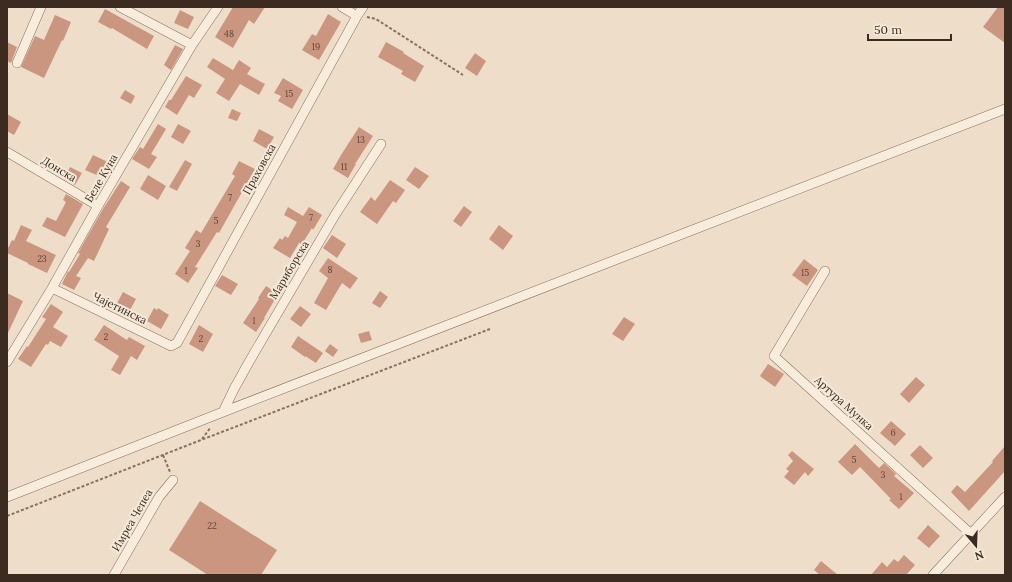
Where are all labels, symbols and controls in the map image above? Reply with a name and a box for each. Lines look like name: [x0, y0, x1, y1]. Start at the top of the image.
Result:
scale bar: [868, 16, 951, 42]
text: 50 m: [874, 22, 902, 37]
house number: 48: [224, 28, 234, 39]
house number: 19: [312, 41, 320, 52]
house number: 15: [285, 88, 293, 99]
house number: 13: [357, 134, 365, 145]
street label: Праховска: [239, 141, 279, 197]
street label: Беле Куна: [82, 151, 121, 205]
street label: Донска: [39, 153, 79, 185]
house number: 11: [341, 161, 347, 172]
house number: 7: [228, 192, 232, 203]
house number: 7: [309, 212, 313, 223]
house number: 5: [214, 215, 219, 226]
house number: 3: [195, 238, 201, 249]
street label: Мариборска: [266, 238, 312, 302]
house number: 23: [37, 253, 47, 264]
house number: 8: [327, 264, 333, 275]
house number: 1: [184, 265, 188, 276]
house number: 15: [801, 267, 809, 278]
street label: Чајетинска: [91, 289, 150, 327]
house number: 1: [252, 315, 256, 326]
house number: 2: [104, 331, 109, 342]
house number: 2: [199, 333, 204, 344]
street label: Артура Мунка: [811, 372, 876, 433]
house number: 6: [890, 427, 896, 438]
house number: 5: [852, 454, 857, 465]
house number: 3: [880, 469, 886, 480]
street label: Имреа Чепеа: [109, 486, 156, 554]
house number: 1: [899, 491, 903, 502]
house number: 22: [207, 520, 217, 531]
north arrow: [956, 526, 996, 566]
text: N: [972, 547, 986, 564]

